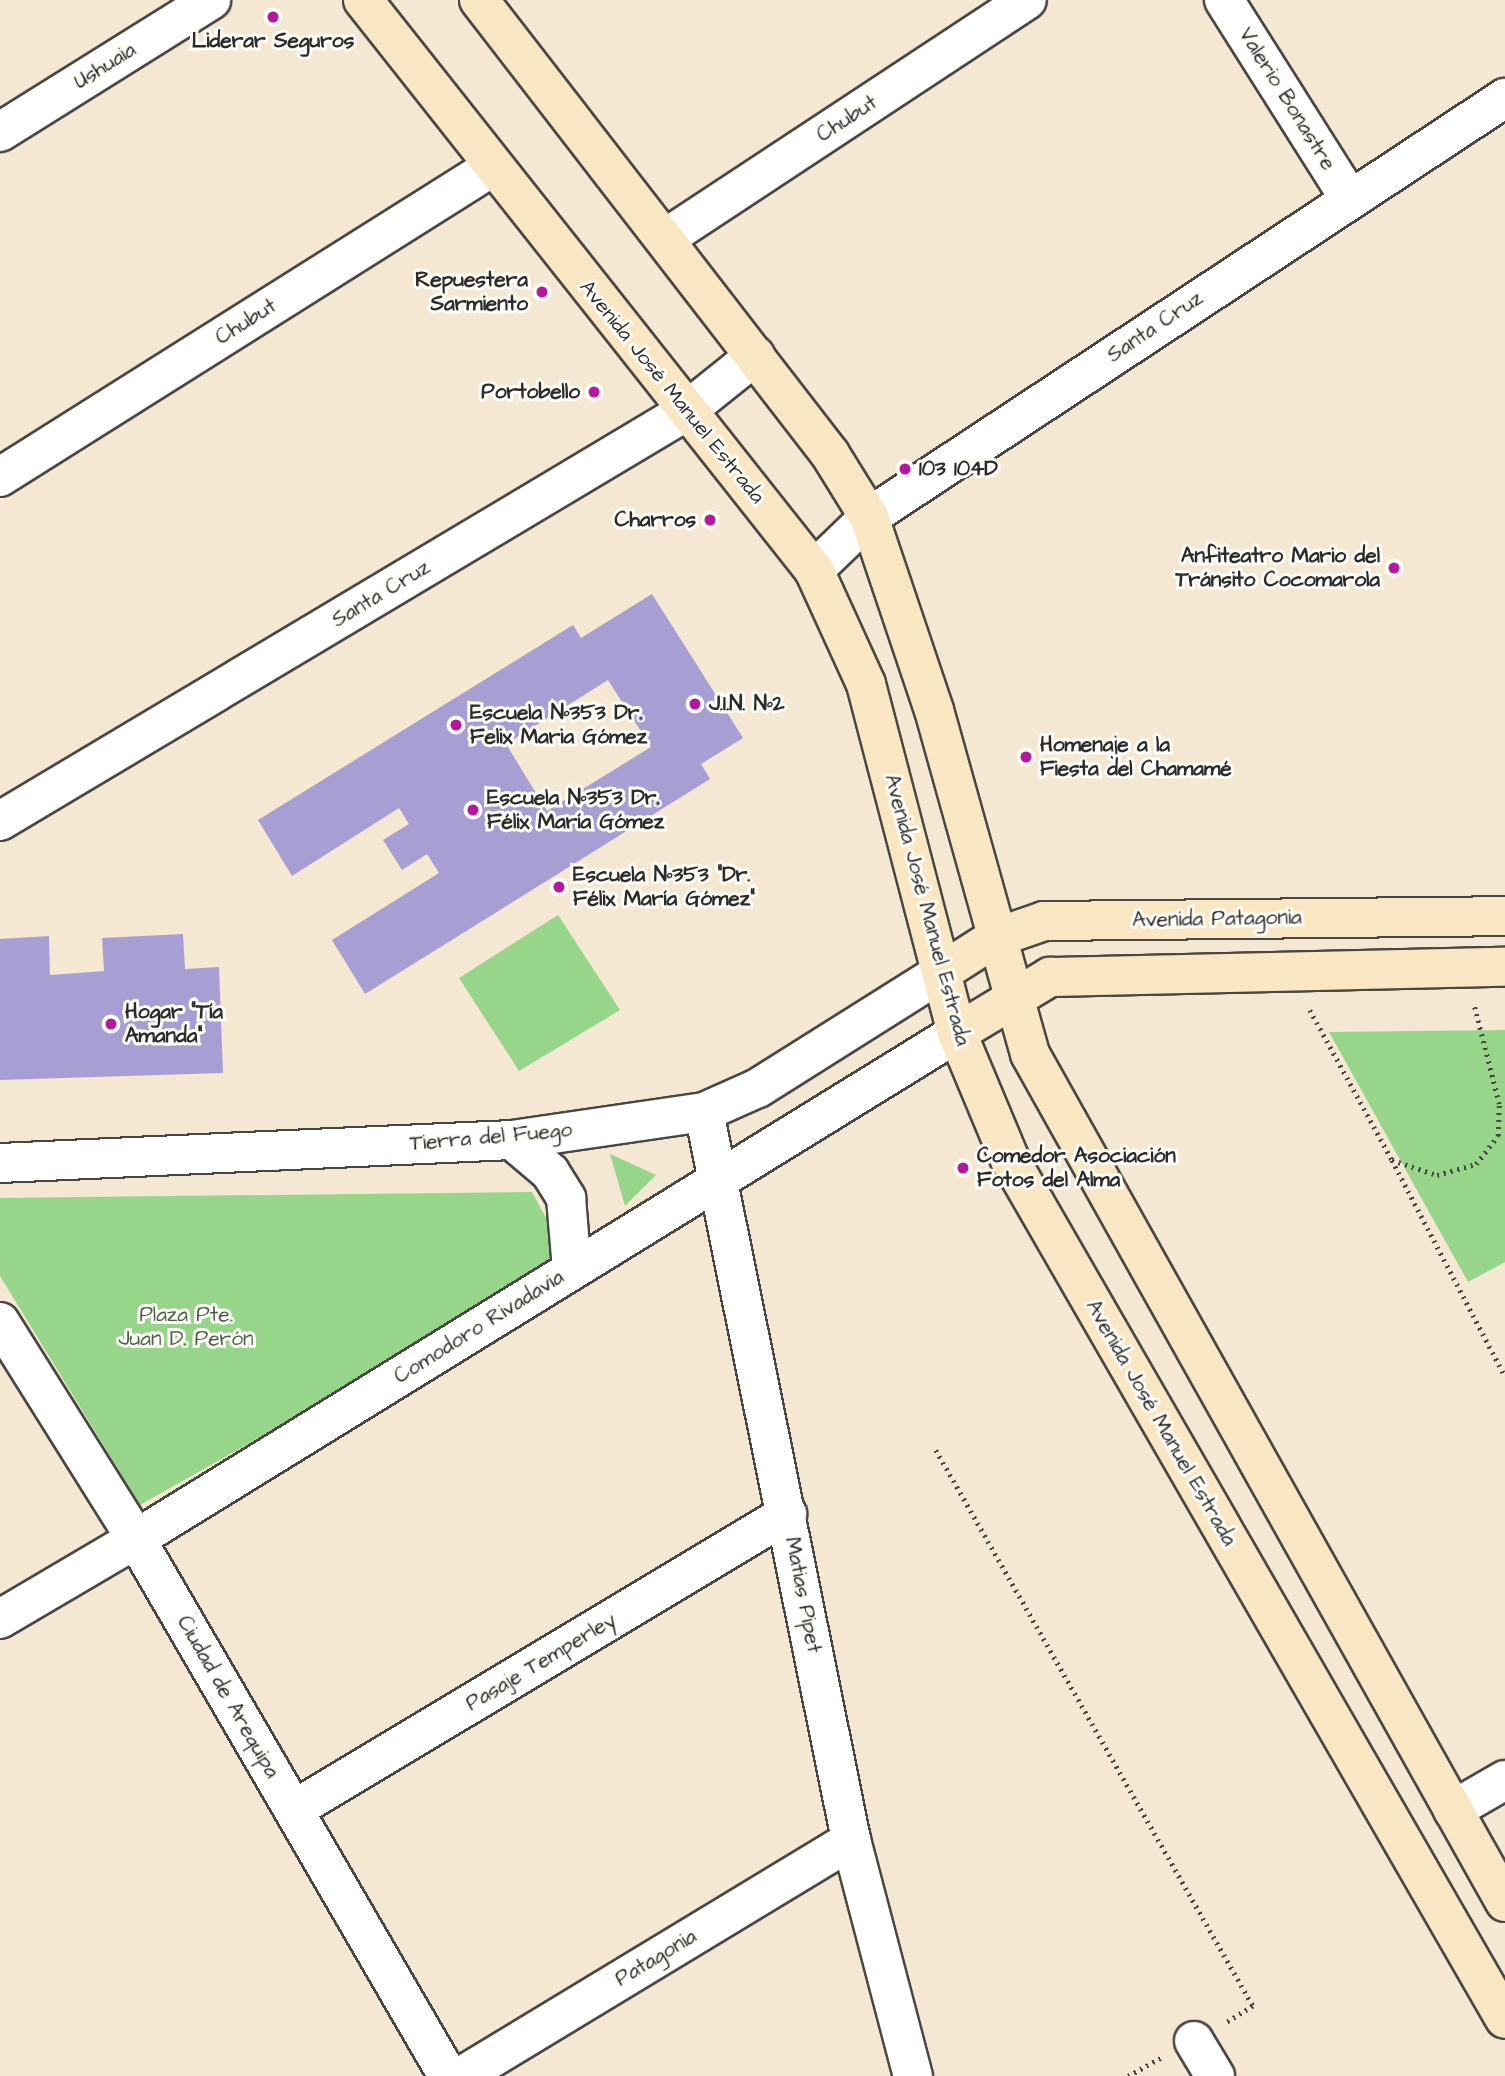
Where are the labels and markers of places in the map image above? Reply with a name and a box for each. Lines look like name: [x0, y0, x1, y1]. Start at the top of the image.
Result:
marker: Liderar Seguros: [265, 9, 281, 25]
place label: Liderar Seguros: [192, 28, 354, 54]
place label: Repuestera Sarmiento: [415, 267, 528, 317]
marker: Repuestera Sarmiento: [534, 284, 550, 300]
place label: Portobello: [481, 379, 580, 405]
marker: Portobello: [586, 384, 602, 400]
place label: 103 104D: [919, 456, 998, 482]
marker: 103 104D: [897, 461, 913, 477]
place label: Charros: [615, 507, 696, 533]
marker: Charros: [702, 512, 718, 528]
place label: Anfiteatro Mario del Tránsito Cocomarola: [1176, 543, 1380, 593]
marker: Anfiteatro Mario del Tránsito Cocomarola: [1386, 560, 1402, 576]
place label: J.I.N. Nº2: [709, 691, 785, 717]
marker: J.I.N. Nº2: [687, 696, 703, 712]
place label: Escuela Nº353 Dr. Felix Maria Gómez: [470, 700, 647, 750]
marker: Escuela Nº353 Dr. Felix Maria Gómez: [448, 717, 464, 733]
place label: Homenaje a la Fiesta del Chamamé: [1040, 732, 1232, 782]
marker: Homenaje a la Fiesta del Chamamé: [1018, 749, 1034, 765]
place label: Escuela Nº353 Dr. Félix María Gómez: [487, 785, 664, 835]
marker: Escuela Nº353 Dr. Félix María Gómez: [465, 802, 481, 818]
place label: Escuela Nº353 "Dr. Félix María Gómez": [573, 862, 755, 912]
marker: Escuela Nº353 "Dr. Félix María Gómez": [551, 879, 567, 895]
place label: Hogar "Tía Amanda": [125, 999, 223, 1049]
marker: Hogar "Tía Amanda": [103, 1016, 119, 1032]
place label: Comedor Asociación Fotos del Alma: [977, 1143, 1176, 1193]
marker: Comedor Asociación Fotos del Alma: [955, 1160, 971, 1176]

